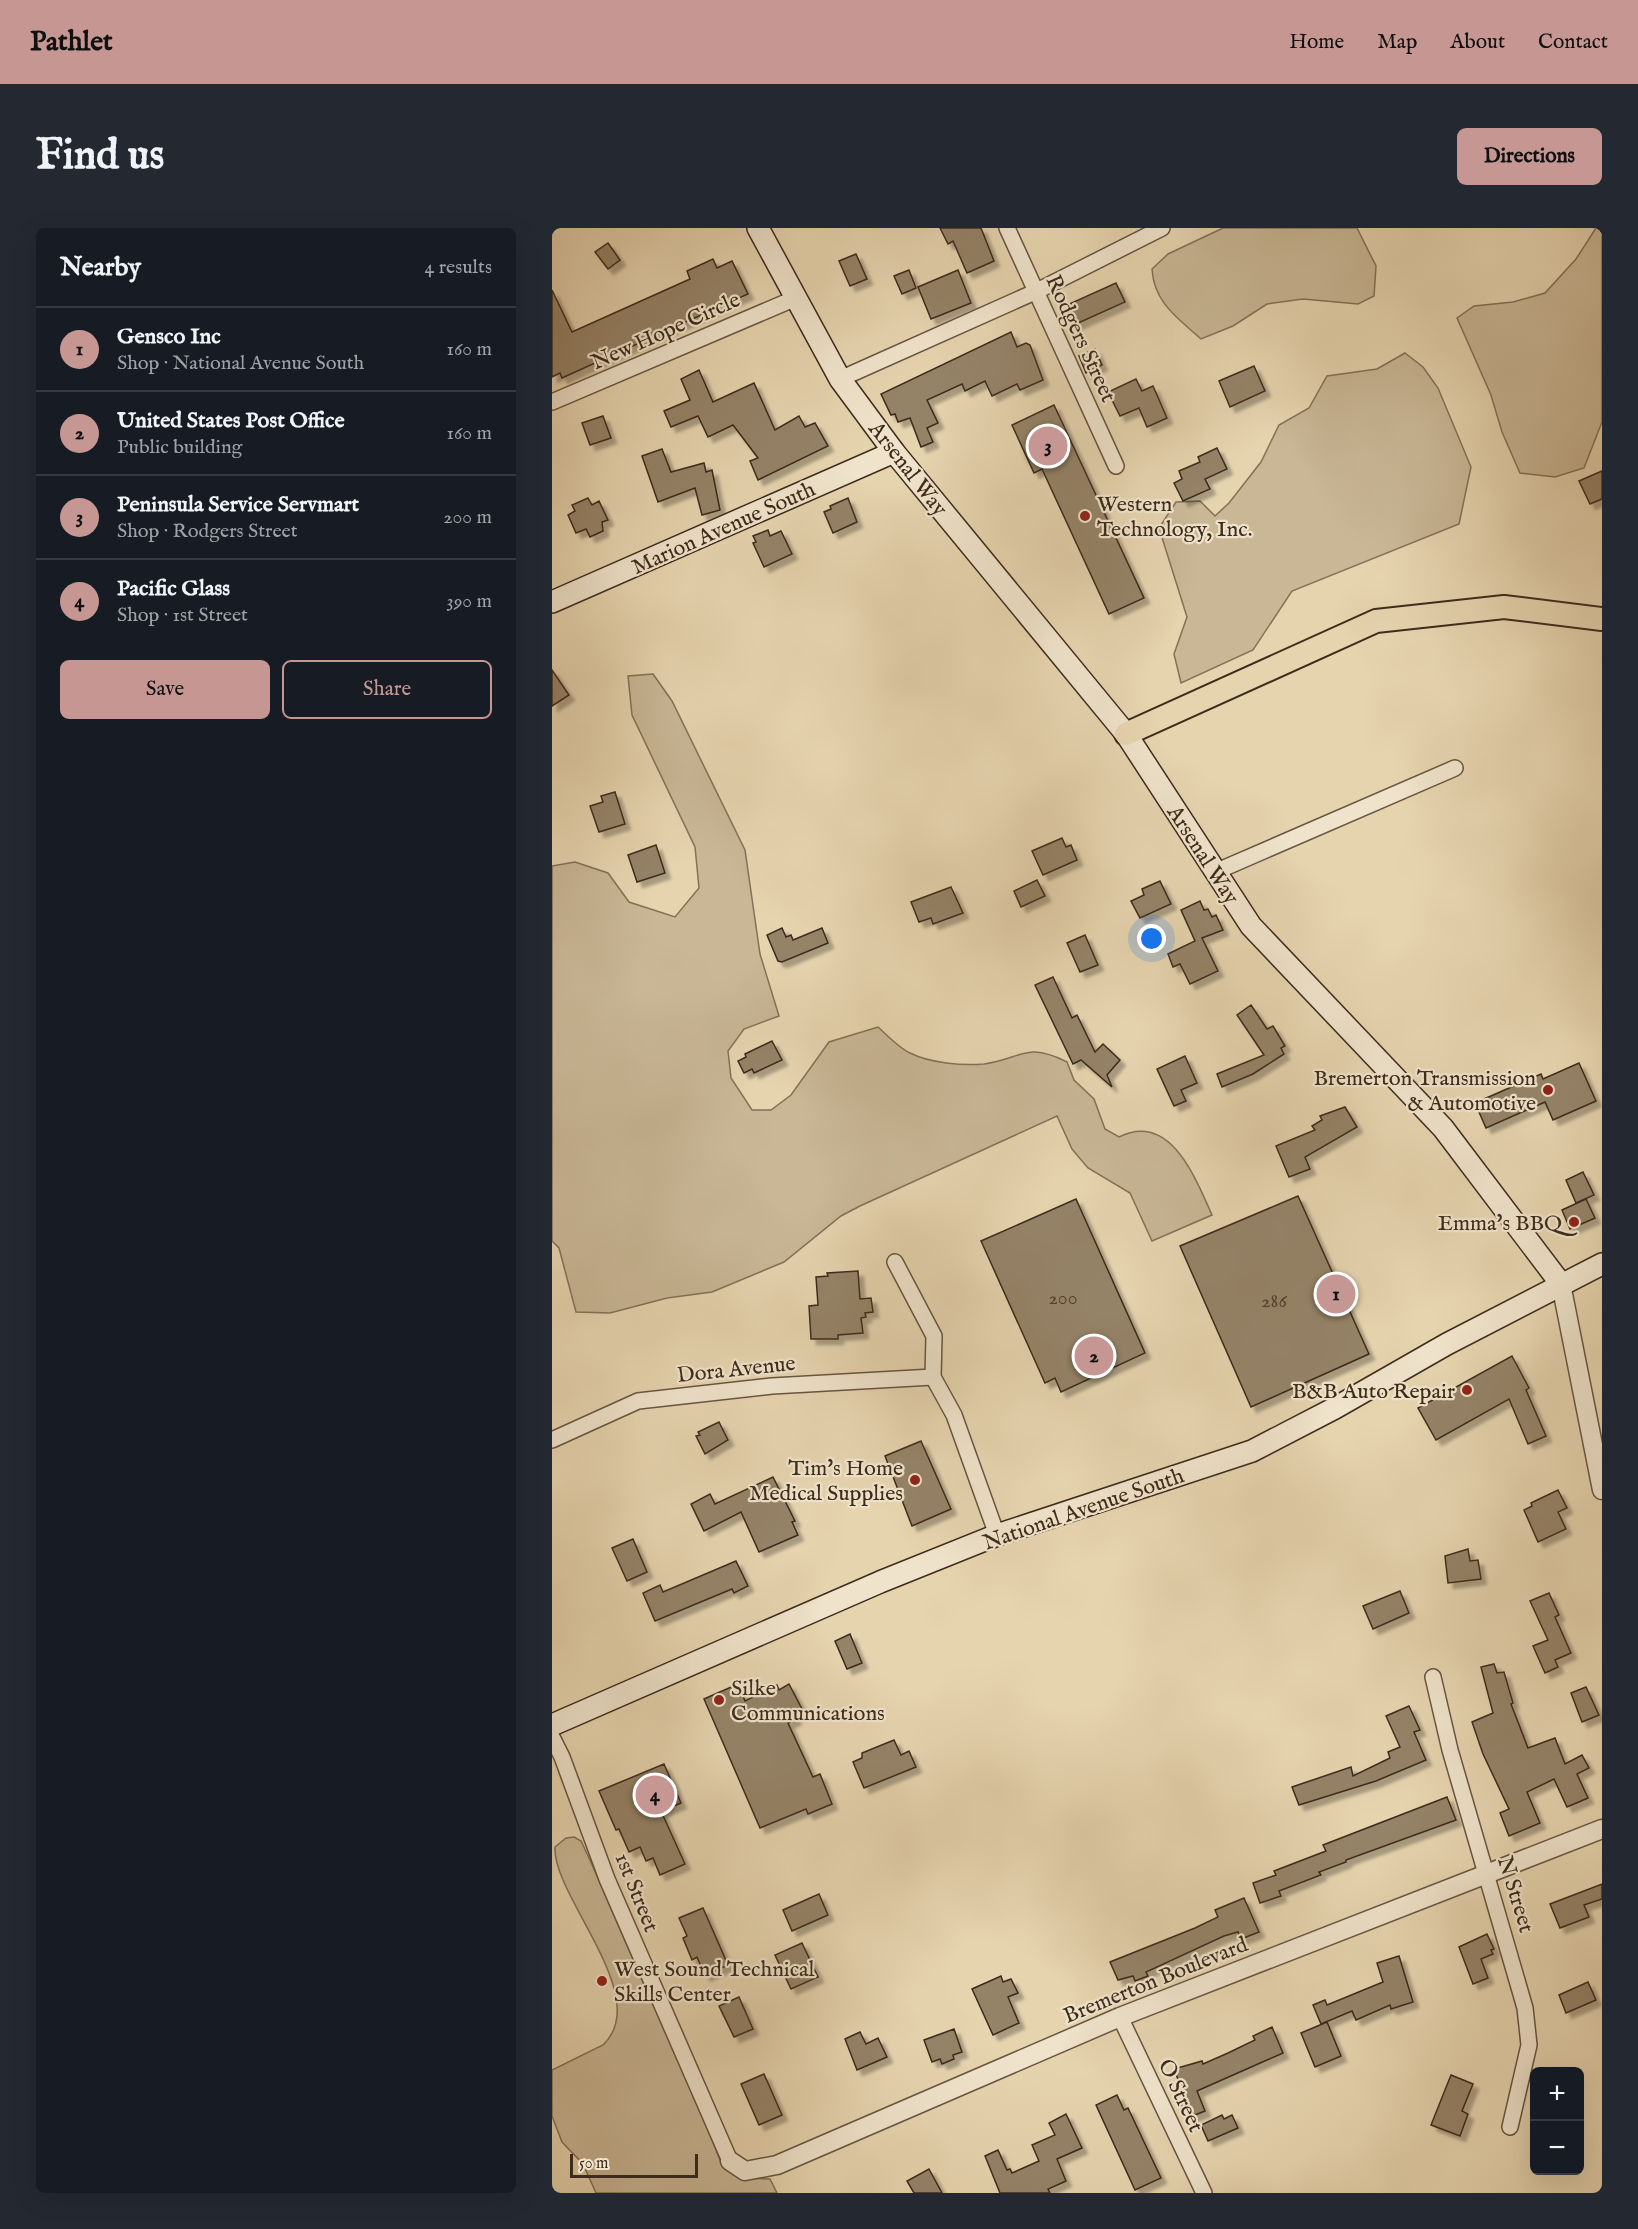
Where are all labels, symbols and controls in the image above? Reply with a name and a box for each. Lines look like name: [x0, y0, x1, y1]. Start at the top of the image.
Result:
text: Pathlet: [30, 25, 113, 60]
text: Home: [1289, 29, 1344, 56]
text: Map: [1377, 29, 1417, 56]
text: About: [1450, 29, 1505, 56]
text: Contact: [1538, 29, 1608, 56]
button: Directions: [1457, 128, 1602, 185]
text: Find us: [36, 130, 164, 183]
text: Nearby: [60, 251, 141, 284]
text: 4 results: [425, 255, 492, 280]
street label: Rodgers Street: [1038, 271, 1122, 407]
street label: New Hope Circle: [587, 286, 745, 377]
text: Gensco Inc: [117, 323, 221, 351]
text: 1: [76, 337, 83, 362]
text: 160 m: [446, 337, 492, 362]
text: Shop · National Avenue South: [117, 351, 364, 376]
text: United States Post Office: [117, 407, 345, 435]
street label: Arsenal Way: [861, 415, 953, 522]
text: 2: [75, 421, 84, 446]
text: 160 m: [446, 421, 492, 446]
pin: 3: [1028, 424, 1068, 468]
text: Public building: [117, 435, 242, 460]
street label: Marion Avenue South: [628, 476, 820, 582]
text: Peninsula Service Servmart: [117, 491, 359, 519]
place label: Western Technology, Inc.: [1097, 491, 1252, 544]
text: 3: [76, 505, 83, 530]
text: 200 m: [443, 505, 492, 530]
marker: Western Technology, Inc.: [1078, 509, 1092, 523]
text: Shop · Rodgers Street: [117, 519, 298, 544]
text: Pacific Glass: [117, 575, 230, 603]
text: 4: [75, 589, 84, 614]
text: 390 m: [446, 589, 492, 614]
text: Shop · 1st Street: [117, 603, 248, 628]
button: Save: [60, 660, 270, 719]
button: Share: [282, 660, 492, 719]
street label: Arsenal Way: [1159, 799, 1245, 910]
your location: [1137, 924, 1166, 953]
place label: Bremerton Transmission & Automotive: [1313, 1065, 1536, 1118]
marker: Bremerton Transmission & Automotive: [1541, 1083, 1555, 1097]
place label: Emma's BBQ: [1438, 1210, 1578, 1238]
marker: Emma's BBQ: [1567, 1215, 1581, 1229]
pin: 1: [1316, 1272, 1356, 1316]
house number: 200: [1048, 1286, 1078, 1311]
house number: 286: [1261, 1289, 1287, 1314]
pin: 2: [1074, 1334, 1114, 1378]
street label: Dora Avenue: [676, 1350, 797, 1390]
place label: B&B Auto Repair: [1292, 1378, 1455, 1406]
marker: B&B Auto Repair: [1460, 1383, 1474, 1397]
place label: Tim's Home Medical Supplies: [749, 1455, 903, 1508]
street label: National Avenue South: [979, 1462, 1188, 1557]
marker: Tim's Home Medical Supplies: [908, 1473, 922, 1487]
place label: Silke Communications: [731, 1675, 885, 1728]
marker: Silke Communications: [712, 1693, 726, 1707]
pin: 4: [636, 1772, 674, 1818]
street label: 1st Street: [608, 1849, 665, 1937]
street label: N Street: [1490, 1853, 1540, 1937]
street label: Bremerton Boulevard: [1059, 1931, 1252, 2031]
place label: West Sound Technical Skills Center: [614, 1956, 815, 2009]
marker: West Sound Technical Skills Center: [595, 1974, 609, 1988]
street label: O Street: [1151, 2055, 1209, 2137]
map controls: [1530, 2067, 1584, 2175]
button: +: [1530, 2067, 1584, 2121]
button: −: [1530, 2121, 1584, 2175]
scale bar: [570, 2151, 698, 2178]
text: 50 m: [579, 2154, 608, 2174]

